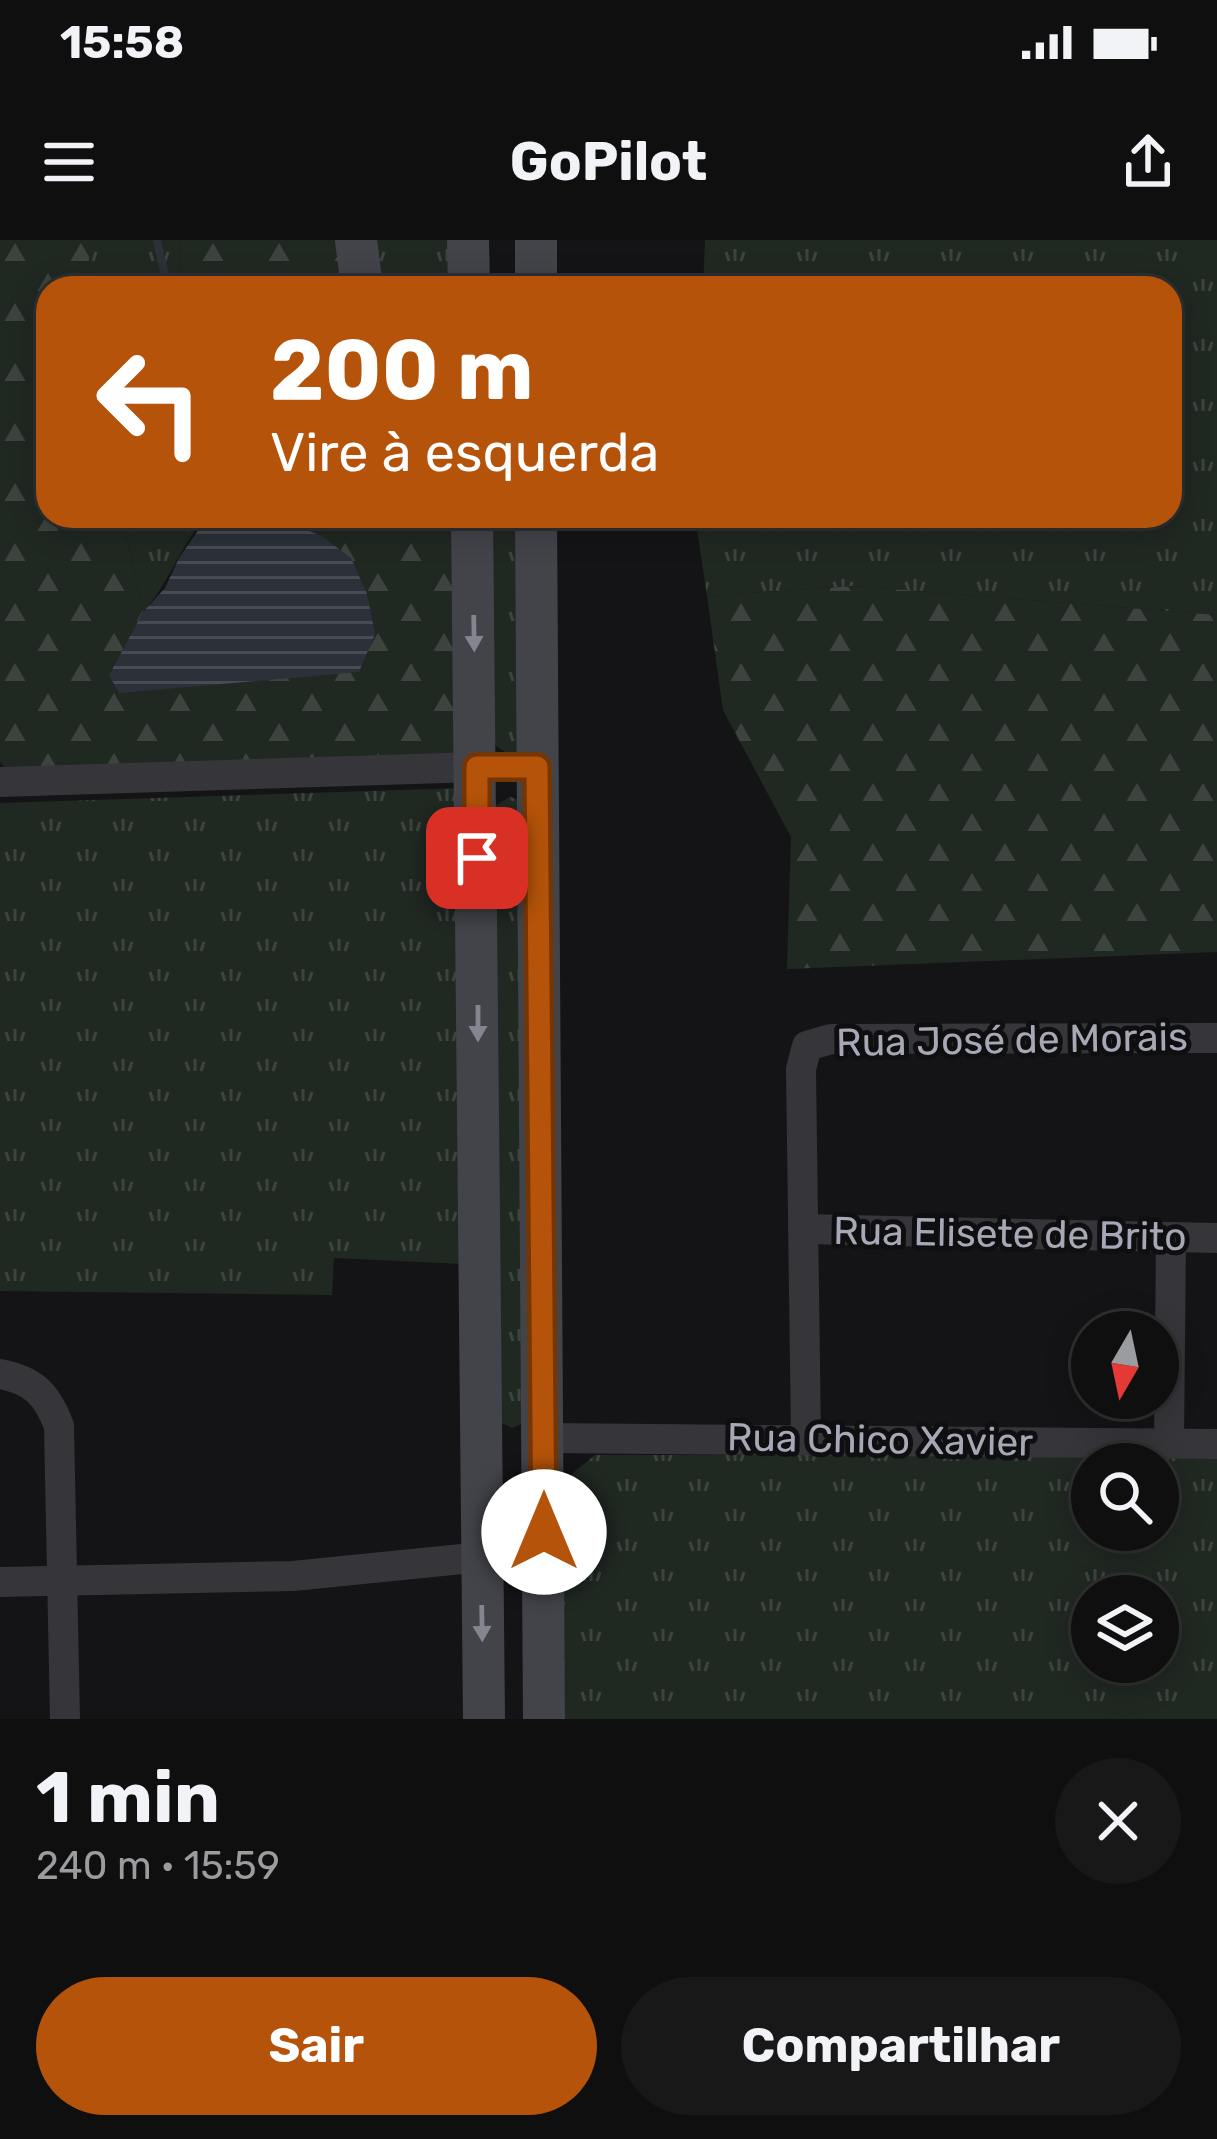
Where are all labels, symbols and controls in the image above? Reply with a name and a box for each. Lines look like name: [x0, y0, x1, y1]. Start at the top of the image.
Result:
text: 15:58: [60, 16, 184, 69]
icon: menu: [36, 129, 102, 195]
icon: share: [1115, 129, 1181, 195]
text: GoPilot: [510, 130, 707, 194]
text: 200 m: [270, 320, 534, 420]
icon: left: [72, 324, 228, 480]
text: Vire à esquerda: [270, 421, 659, 485]
one-way arrow: [464, 615, 484, 653]
pin: [426, 807, 528, 909]
icon: arrive: [444, 825, 510, 891]
one-way arrow: [468, 1005, 488, 1043]
street label: Rua José de Morais: [836, 1014, 1188, 1066]
street label: Rua Elisete de Brito: [833, 1208, 1187, 1260]
north arrow: [1071, 1311, 1179, 1419]
map controls: [1071, 1311, 1179, 1683]
street label: Rua Chico Xavier: [727, 1414, 1034, 1466]
button: search: [1071, 1443, 1179, 1551]
position arrow: [481, 1469, 607, 1595]
button: layers: [1071, 1575, 1179, 1683]
one-way arrow: [473, 1605, 492, 1643]
text: 1 min: [36, 1755, 220, 1840]
button: close: [1055, 1758, 1181, 1884]
text: 240 m · 15:59: [36, 1843, 280, 1889]
button: Sair: [36, 1977, 597, 2115]
button: Compartilhar: [621, 1977, 1181, 2115]

